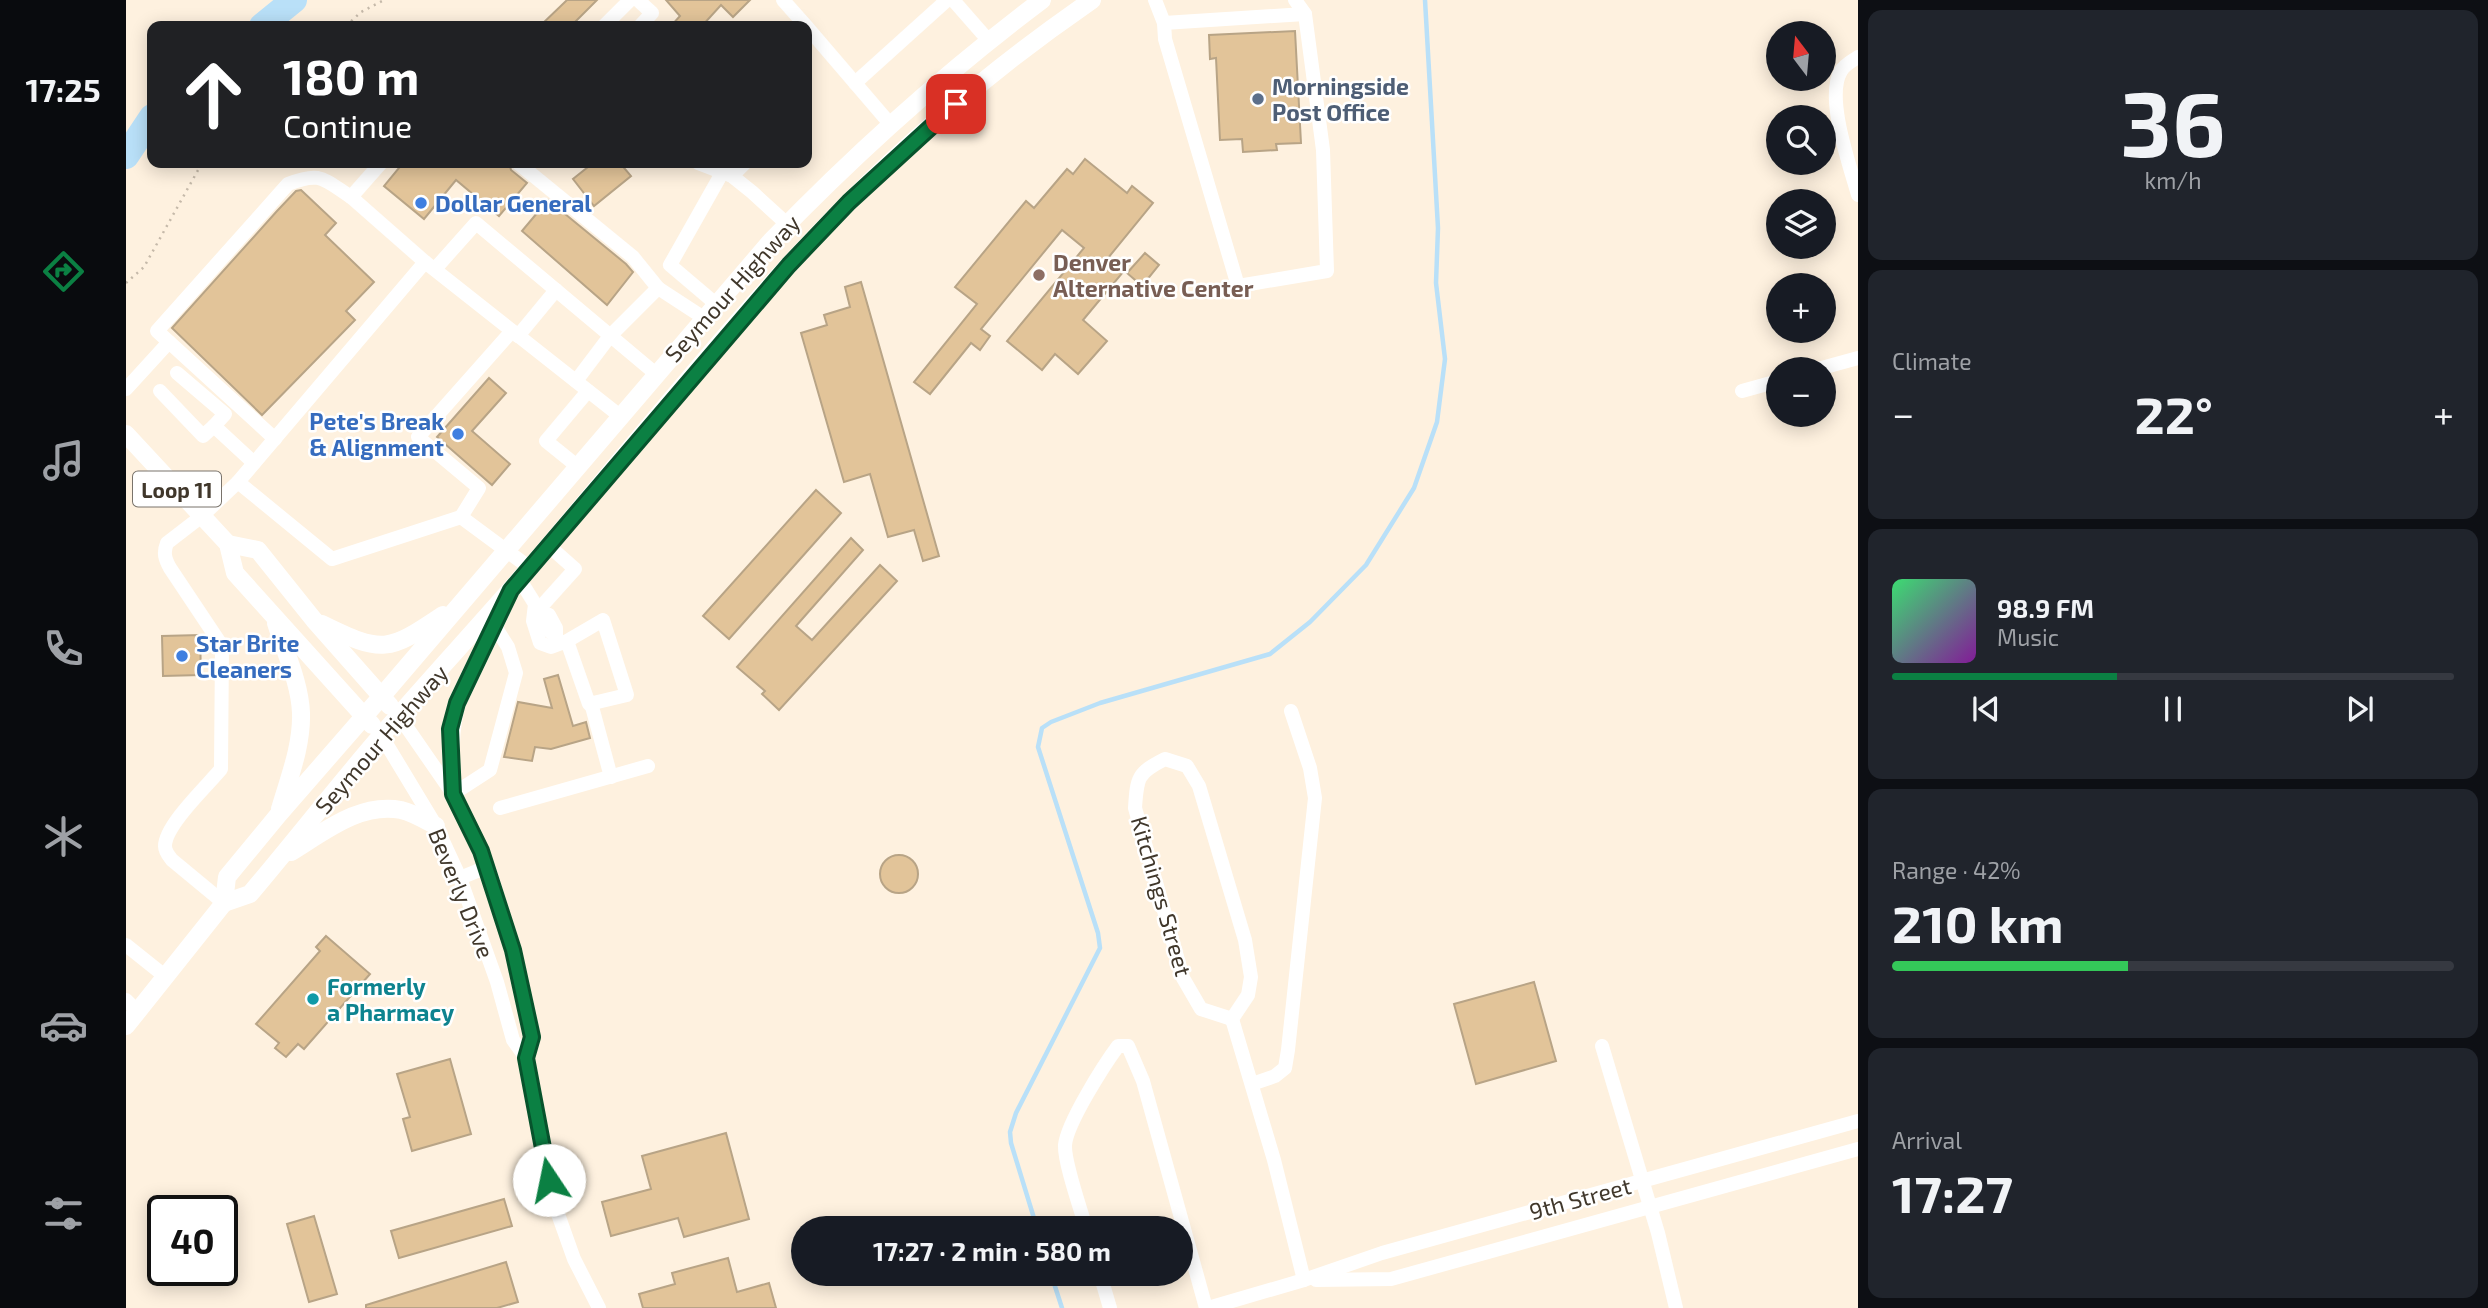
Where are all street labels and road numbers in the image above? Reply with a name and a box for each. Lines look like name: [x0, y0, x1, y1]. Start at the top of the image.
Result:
street label: Seymour Highway: [659, 209, 805, 367]
road number: Loop 11: [133, 472, 221, 506]
street label: Seymour Highway: [309, 659, 453, 819]
street label: Kitchings Street: [1126, 813, 1198, 980]
street label: Beverly Drive: [423, 824, 501, 962]
street label: 9th Street: [1526, 1171, 1634, 1225]

